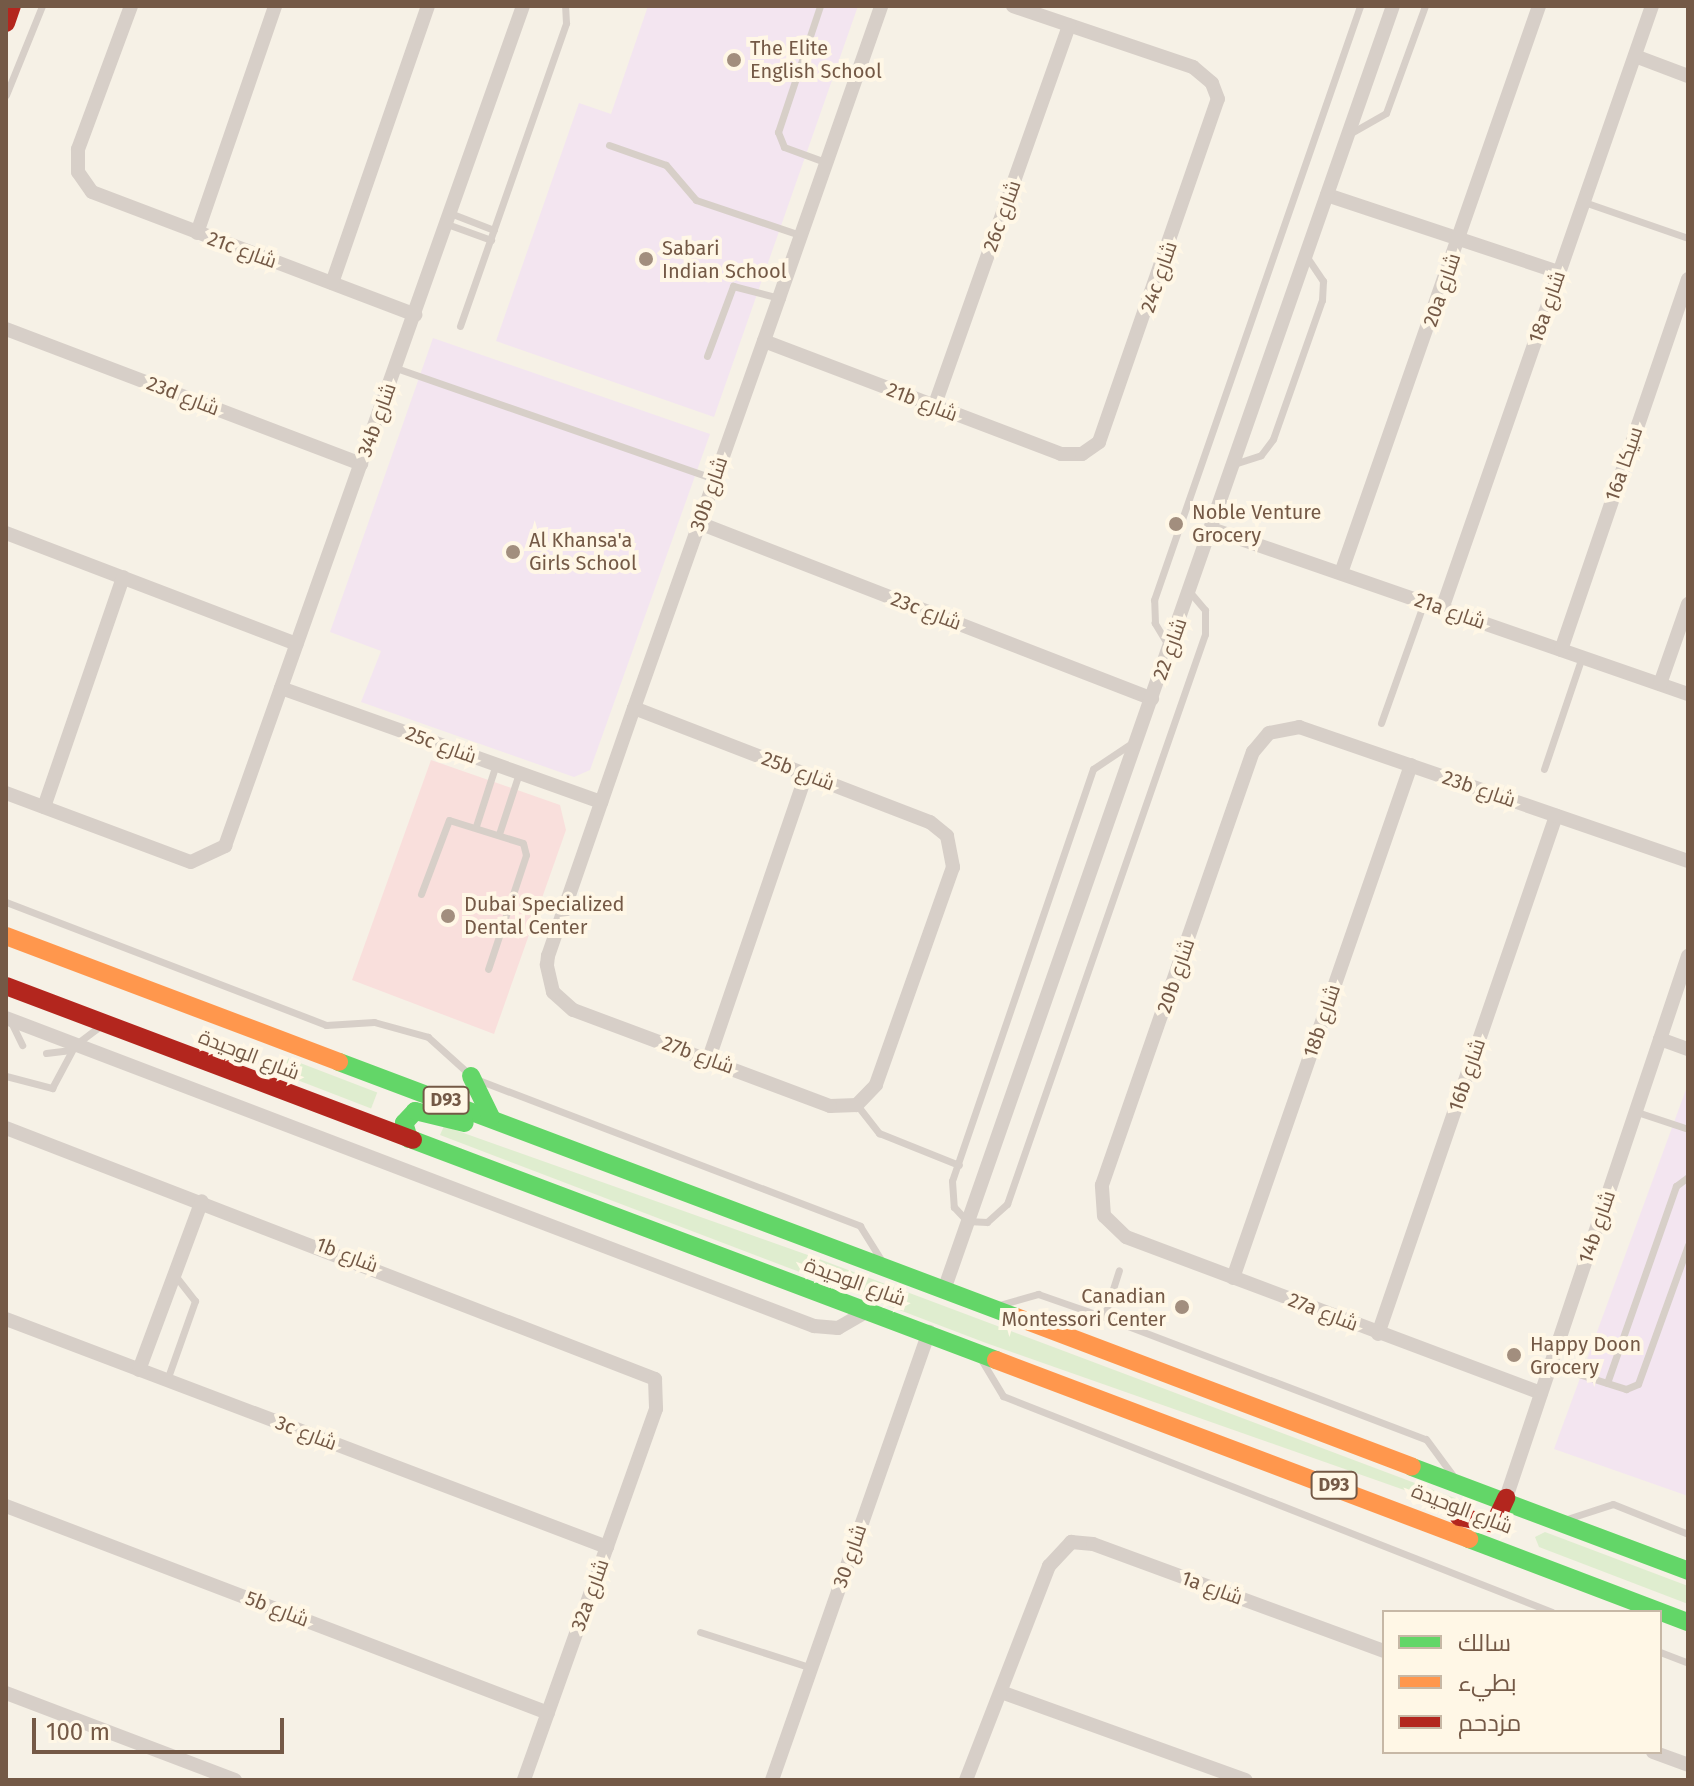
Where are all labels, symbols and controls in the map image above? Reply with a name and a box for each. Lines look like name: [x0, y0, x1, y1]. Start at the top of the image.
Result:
place label: The Elite English School: [750, 36, 882, 83]
marker: The Elite English School: [725, 51, 743, 69]
street label: 26c شارع: [978, 177, 1026, 255]
street label: 21c شارع: [204, 226, 280, 274]
place label: Sabari Indian School: [662, 236, 787, 283]
street label: 24c شارع: [1136, 238, 1182, 316]
marker: Sabari Indian School: [637, 250, 655, 268]
street label: 20a شارع: [1418, 250, 1466, 330]
street label: 18a شارع: [1524, 268, 1570, 346]
street label: 23d شارع: [143, 371, 223, 421]
street label: 21b شارع: [883, 378, 961, 426]
street label: 34b شارع: [353, 380, 401, 460]
street label: 16a سيكا: [1600, 424, 1648, 504]
street label: 30b شارع: [685, 454, 733, 534]
place label: Noble Venture Grocery: [1192, 500, 1321, 547]
marker: Noble Venture Grocery: [1167, 515, 1185, 533]
place label: Al Khansa'a Girls School: [529, 528, 637, 575]
marker: Al Khansa'a Girls School: [504, 543, 522, 561]
street label: 23c شارع: [887, 587, 965, 635]
street label: 21a شارع: [1412, 588, 1488, 634]
street label: شارع 22: [1148, 615, 1192, 683]
street label: 25c شارع: [402, 721, 480, 769]
street label: 25b شارع: [758, 746, 838, 796]
street label: 23b شارع: [1439, 765, 1519, 813]
place label: Dubai Specialized Dental Center: [464, 892, 625, 939]
marker: Dubai Specialized Dental Center: [439, 907, 457, 925]
street label: 20b شارع: [1152, 936, 1200, 1016]
street label: 18b شارع: [1298, 981, 1346, 1061]
street label: شارع الوحيدة: [195, 1025, 303, 1085]
street label: 27b شارع: [659, 1031, 737, 1079]
street label: 16b شارع: [1443, 1036, 1491, 1114]
road number: D93: [422, 1086, 470, 1114]
street label: 14b شارع: [1573, 1188, 1621, 1266]
street label: 1b شارع: [313, 1232, 381, 1278]
street label: شارع الوحيدة: [801, 1253, 909, 1311]
place label: Canadian Montessori Center: [1001, 1284, 1166, 1331]
street label: 27a شارع: [1285, 1288, 1361, 1336]
marker: Canadian Montessori Center: [1173, 1298, 1191, 1316]
place label: Happy Doon Grocery: [1530, 1332, 1641, 1379]
marker: Happy Doon Grocery: [1505, 1346, 1523, 1364]
street label: 3c شارع: [272, 1410, 340, 1456]
road number: D93: [1310, 1471, 1358, 1499]
street label: شارع الوحيدة: [1408, 1479, 1516, 1539]
street label: شارع 30: [828, 1521, 872, 1591]
street label: 32a شارع: [566, 1556, 614, 1634]
street label: 1a شارع: [1178, 1566, 1246, 1610]
street label: 5b شارع: [242, 1586, 312, 1632]
legend: [1382, 1610, 1662, 1754]
text: سالك: [1458, 1629, 1511, 1657]
text: بطيء: [1458, 1669, 1517, 1697]
scale bar: [36, 1702, 288, 1752]
text: مزدحم: [1458, 1709, 1521, 1737]
text: 100 m: [46, 1718, 110, 1746]

